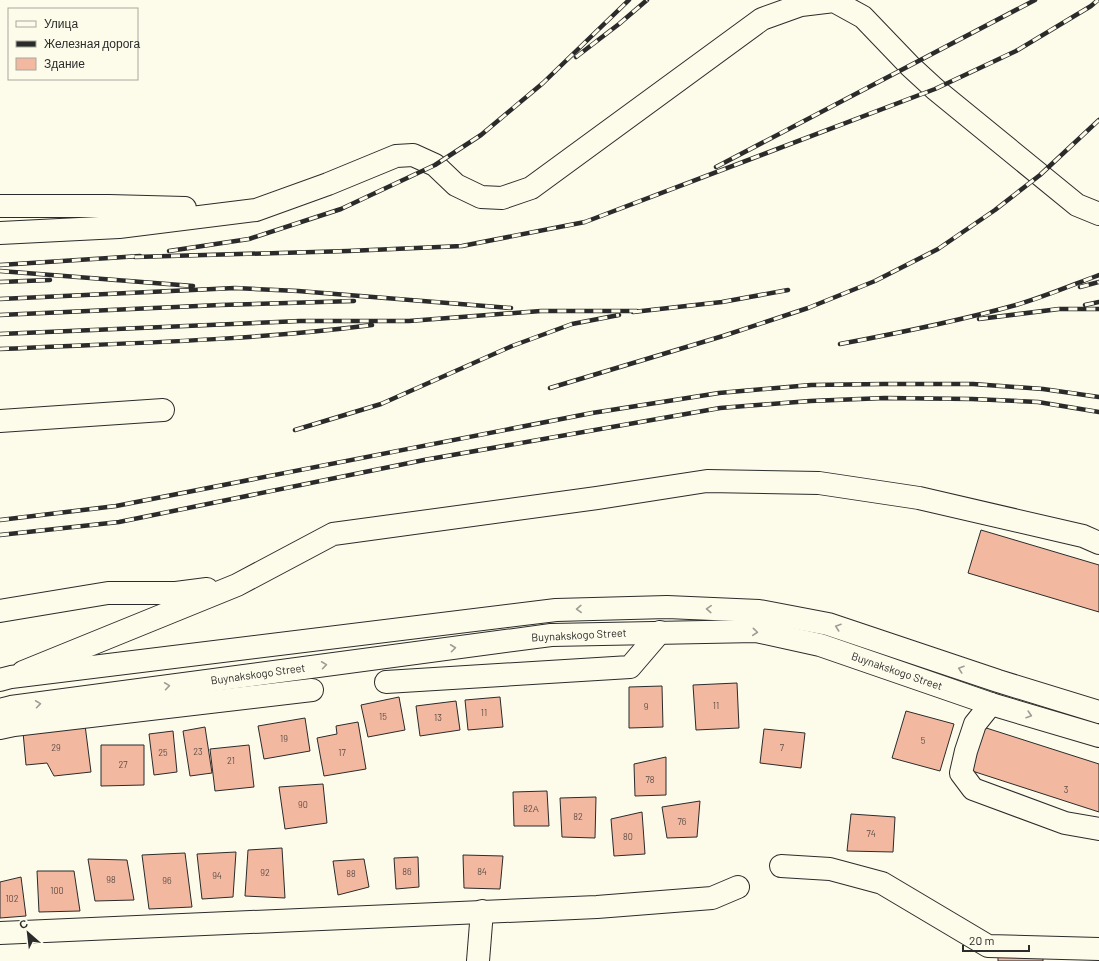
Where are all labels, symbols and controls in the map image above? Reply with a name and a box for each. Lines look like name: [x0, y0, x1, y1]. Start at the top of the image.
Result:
legend: [8, 8, 138, 80]
text: Улица: [44, 16, 78, 31]
text: Железная дорога: [44, 36, 140, 51]
text: Здание: [44, 56, 85, 71]
one-way arrow: [706, 604, 712, 613]
one-way arrow: [576, 605, 582, 614]
one-way arrow: [834, 624, 841, 632]
street label: Buynakskogo Street: [531, 626, 627, 643]
one-way arrow: [752, 627, 758, 636]
one-way arrow: [450, 643, 456, 652]
street label: Buynakskogo Street: [850, 649, 944, 692]
street label: Buynakskogo Street: [210, 660, 306, 687]
one-way arrow: [321, 661, 327, 670]
one-way arrow: [957, 665, 964, 673]
one-way arrow: [164, 682, 170, 691]
one-way arrow: [35, 699, 41, 708]
house number: 11: [713, 700, 719, 711]
house number: 9: [644, 701, 649, 712]
house number: 11: [481, 707, 487, 718]
one-way arrow: [1025, 710, 1032, 719]
house number: 15: [379, 711, 387, 722]
house number: 13: [434, 712, 442, 723]
house number: 19: [280, 733, 288, 744]
house number: 5: [921, 735, 926, 746]
house number: 29: [51, 742, 61, 753]
house number: 7: [780, 742, 785, 753]
house number: 23: [193, 746, 203, 757]
house number: 25: [158, 747, 168, 758]
house number: 17: [338, 747, 346, 758]
house number: 21: [227, 755, 235, 766]
house number: 27: [118, 759, 128, 770]
house number: 78: [646, 774, 655, 785]
house number: 3: [1064, 784, 1069, 795]
house number: 90: [298, 799, 308, 810]
house number: 82А: [523, 803, 539, 814]
house number: 82: [573, 811, 583, 822]
house number: 76: [678, 816, 687, 827]
house number: 74: [866, 828, 876, 839]
house number: 80: [623, 831, 633, 842]
house number: 86: [402, 866, 412, 877]
house number: 84: [477, 866, 487, 877]
house number: 92: [260, 867, 270, 878]
house number: 88: [346, 868, 356, 879]
house number: 94: [212, 870, 222, 881]
house number: 98: [106, 874, 116, 885]
house number: 96: [162, 875, 172, 886]
house number: 100: [50, 885, 64, 896]
house number: 102: [5, 893, 19, 904]
north arrow: [8, 913, 48, 953]
text: С: [17, 916, 30, 931]
scale bar: [963, 927, 1029, 953]
text: 20 m: [969, 933, 995, 947]

